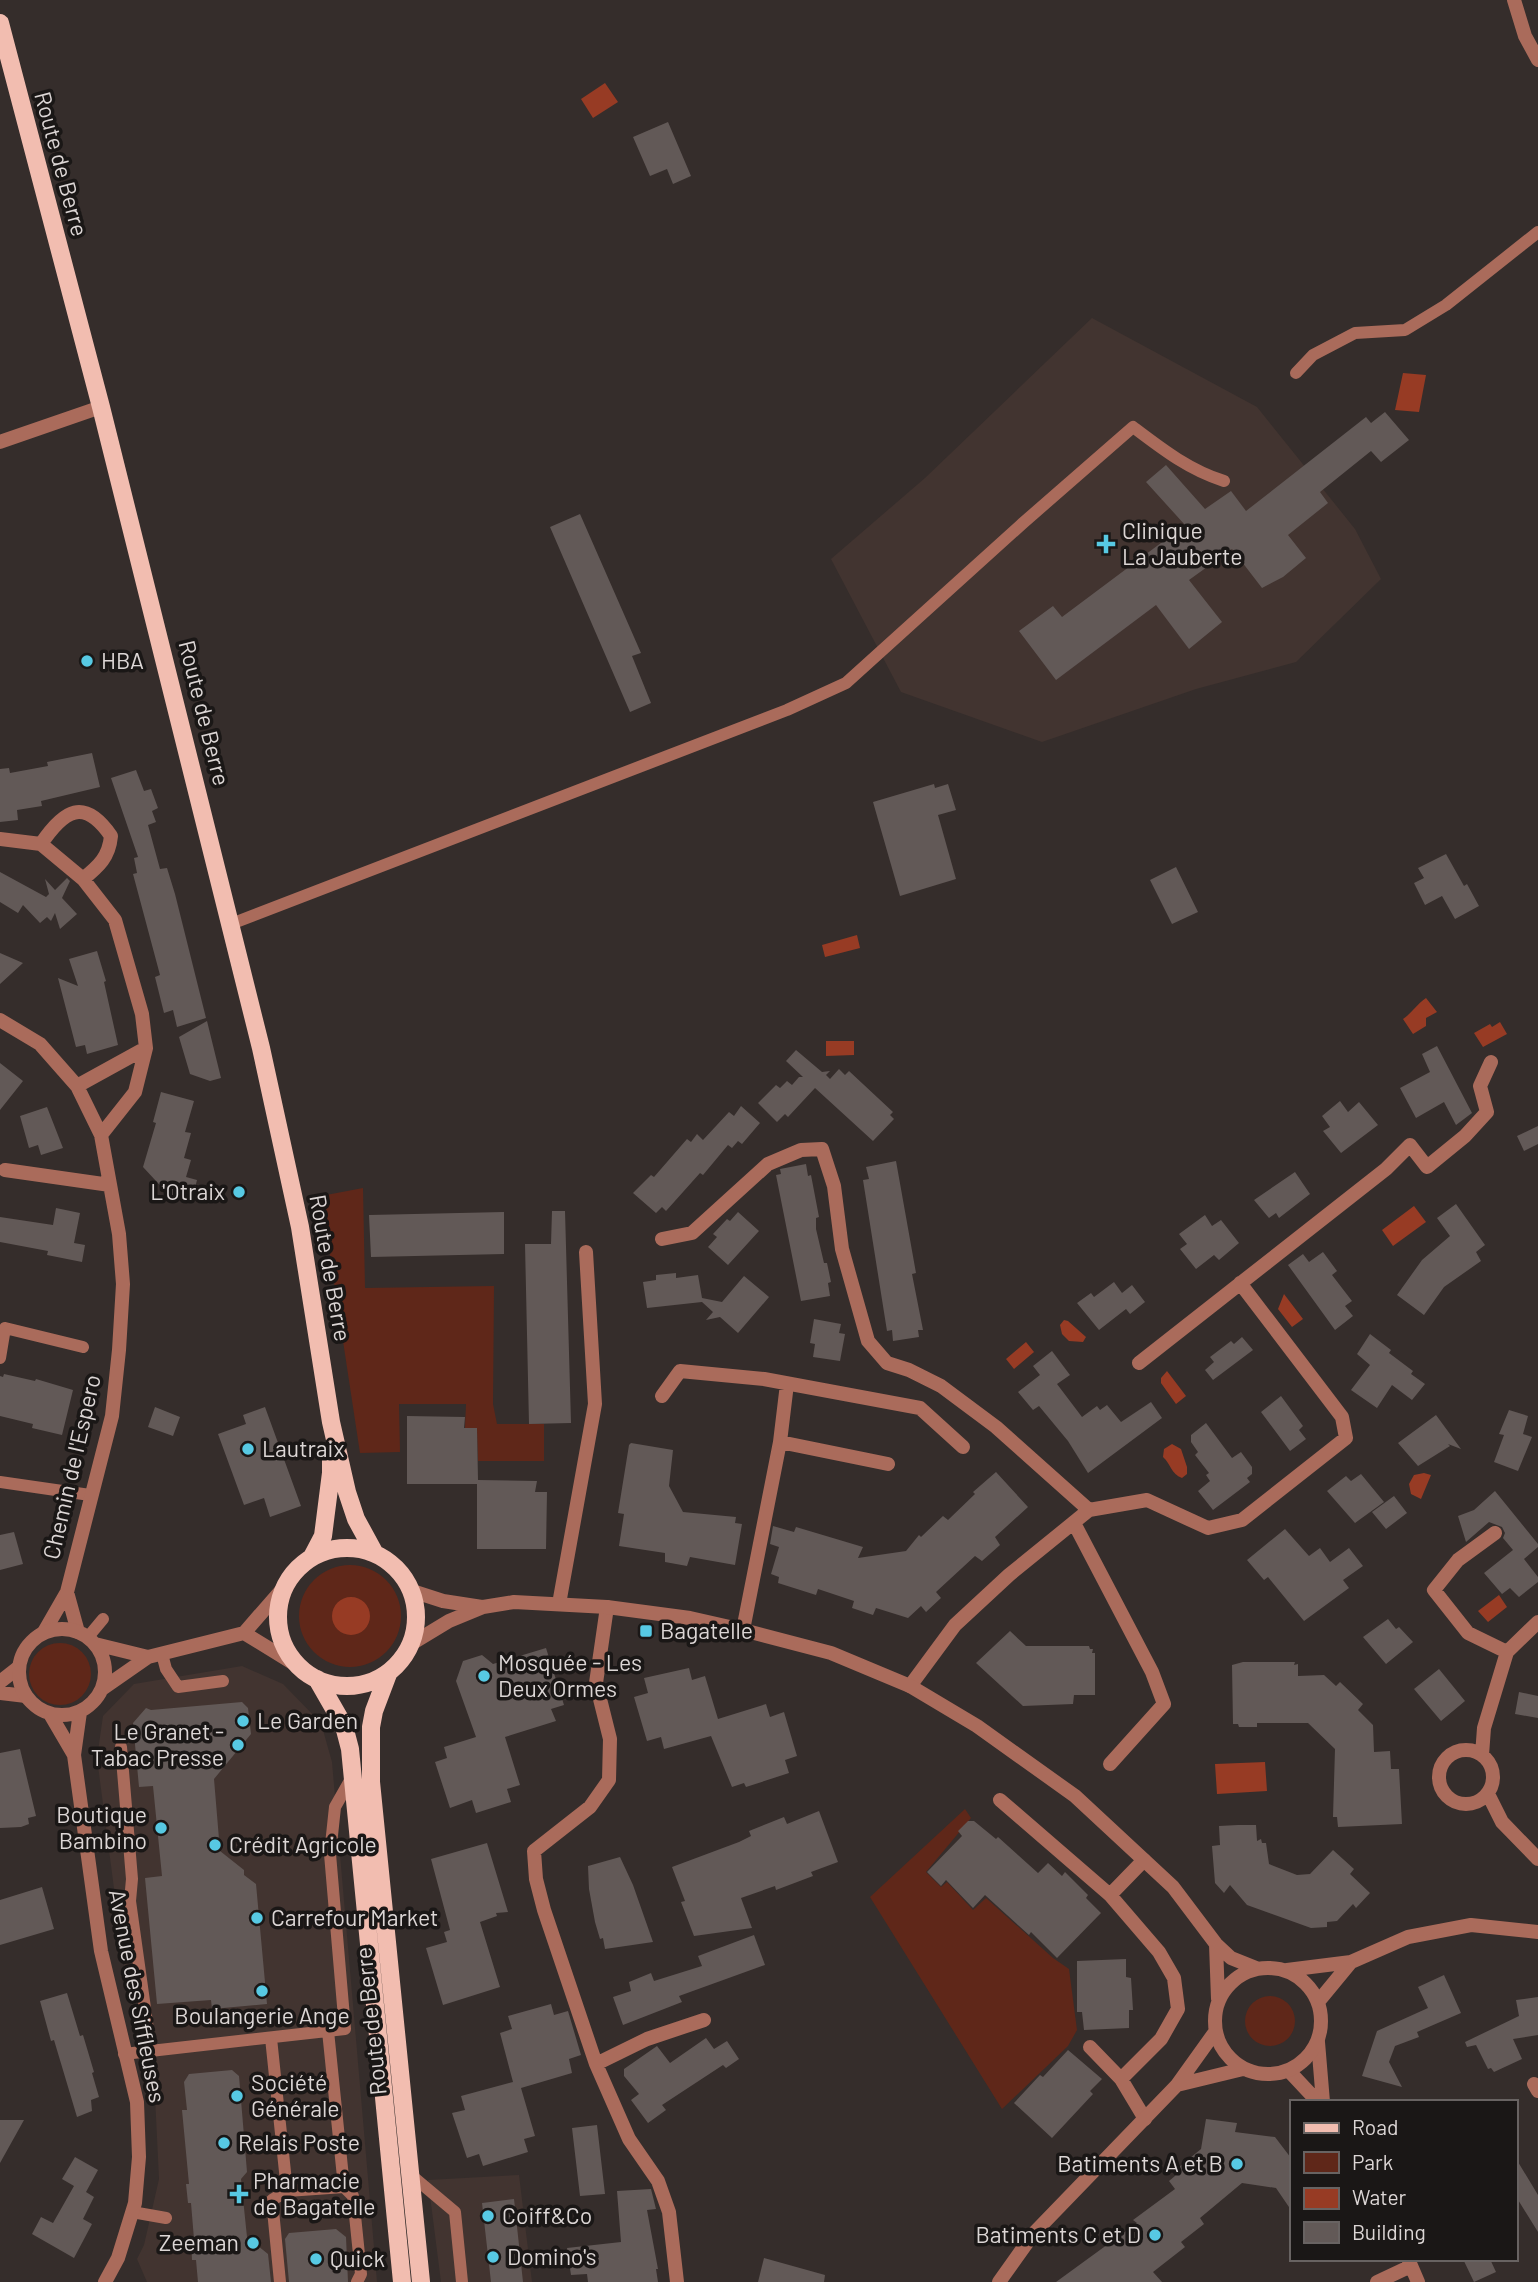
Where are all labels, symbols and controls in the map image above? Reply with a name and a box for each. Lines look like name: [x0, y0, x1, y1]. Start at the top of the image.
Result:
street label: Route de Berre: [29, 88, 95, 239]
place label: Clinique La Jauberte: [1122, 516, 1242, 570]
marker: Clinique La Jauberte: [1096, 534, 1116, 554]
street label: Route de Berre: [173, 637, 237, 788]
place label: HBA: [101, 646, 144, 674]
marker: HBA: [79, 653, 95, 669]
place label: L'Otraix: [150, 1177, 225, 1205]
marker: L'Otraix: [231, 1184, 247, 1200]
street label: Route de Berre: [304, 1192, 358, 1344]
street label: Chemin de l'Espero: [36, 1372, 106, 1562]
place label: Lautraix: [262, 1434, 344, 1462]
marker: Lautraix: [240, 1441, 256, 1457]
place label: Bagatelle: [660, 1616, 753, 1644]
marker: Bagatelle: [638, 1623, 654, 1639]
place label: Mosquée - Les Deux Ormes: [498, 1648, 642, 1702]
marker: Mosquée - Les Deux Ormes: [476, 1668, 492, 1684]
place label: Le Garden: [257, 1706, 358, 1734]
marker: Le Garden: [235, 1713, 251, 1729]
place label: Le Granet - Tabac Presse: [91, 1717, 224, 1771]
marker: Le Granet - Tabac Presse: [230, 1737, 246, 1753]
place label: Boutique Bambino: [56, 1800, 147, 1854]
marker: Boutique Bambino: [153, 1820, 169, 1836]
place label: Crédit Agricole: [229, 1830, 377, 1858]
marker: Crédit Agricole: [207, 1837, 223, 1853]
street label: Avenue des Siffleuses: [104, 1887, 172, 2105]
place label: Carrefour Market: [271, 1903, 438, 1931]
marker: Carrefour Market: [249, 1910, 265, 1926]
street label: Route de Berre: [348, 1946, 392, 2097]
marker: Boulangerie Ange: [254, 1983, 270, 1999]
place label: Boulangerie Ange: [174, 2001, 350, 2029]
place label: Société Générale: [251, 2068, 339, 2122]
marker: Société Générale: [229, 2088, 245, 2104]
legend: [1290, 2100, 1517, 2261]
text: Road: [1352, 2114, 1398, 2139]
place label: Relais Poste: [238, 2128, 360, 2156]
marker: Relais Poste: [216, 2135, 232, 2151]
place label: Batiments A et B: [1057, 2149, 1223, 2177]
text: Park: [1352, 2149, 1393, 2174]
marker: Batiments A et B: [1229, 2156, 1245, 2172]
place label: Pharmacie de Bagatelle: [253, 2166, 376, 2220]
text: Water: [1352, 2184, 1407, 2209]
marker: Pharmacie de Bagatelle: [231, 2186, 247, 2202]
place label: Coiff&Co: [502, 2201, 592, 2229]
marker: Coiff&Co: [480, 2208, 496, 2224]
text: Building: [1352, 2219, 1426, 2244]
place label: Batiments C et D: [975, 2220, 1141, 2248]
marker: Batiments C et D: [1147, 2227, 1163, 2243]
place label: Zeeman: [159, 2228, 239, 2256]
marker: Zeeman: [245, 2235, 261, 2251]
place label: Domino's: [507, 2242, 597, 2270]
place label: Quick: [330, 2244, 385, 2272]
marker: Domino's: [485, 2249, 501, 2265]
marker: Quick: [308, 2251, 324, 2267]

